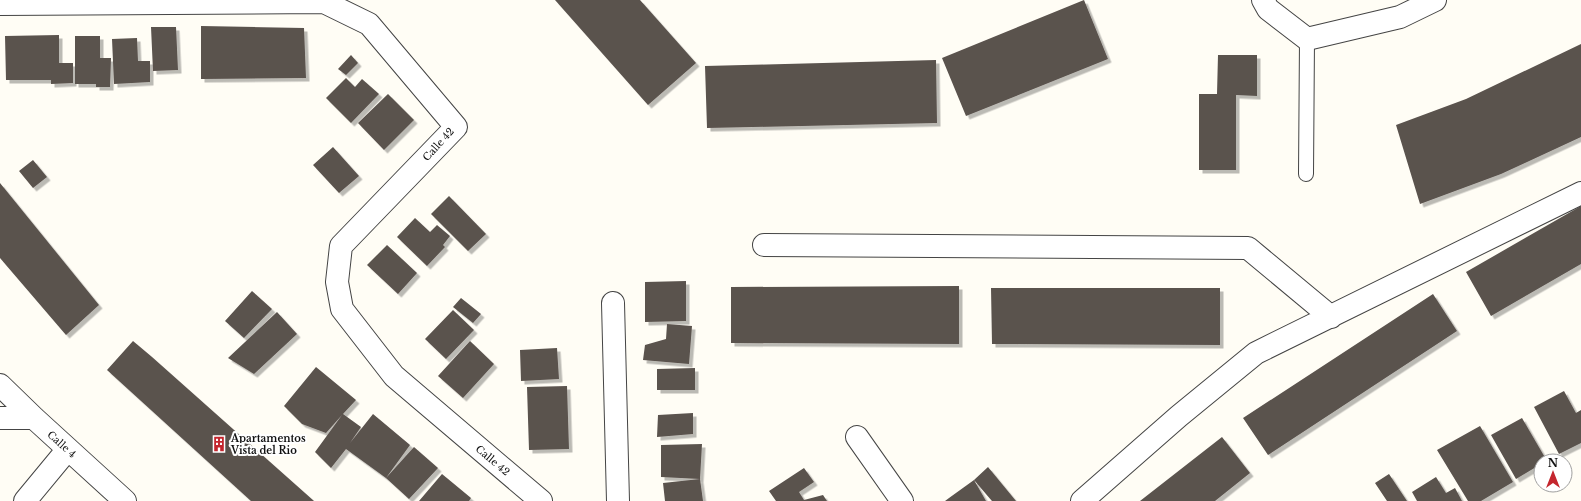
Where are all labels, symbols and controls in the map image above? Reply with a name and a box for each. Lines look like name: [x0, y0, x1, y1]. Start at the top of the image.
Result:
street label: Calle 42: [420, 125, 457, 164]
street label: Calle 4: [44, 428, 79, 461]
place label: Apartamentos Vista del Rio: [230, 432, 306, 457]
building icon: Apartamentos Vista del Rio: [210, 435, 228, 453]
street label: Calle 42: [473, 442, 512, 478]
north arrow: [1533, 453, 1573, 493]
text: N: [1548, 456, 1559, 470]

